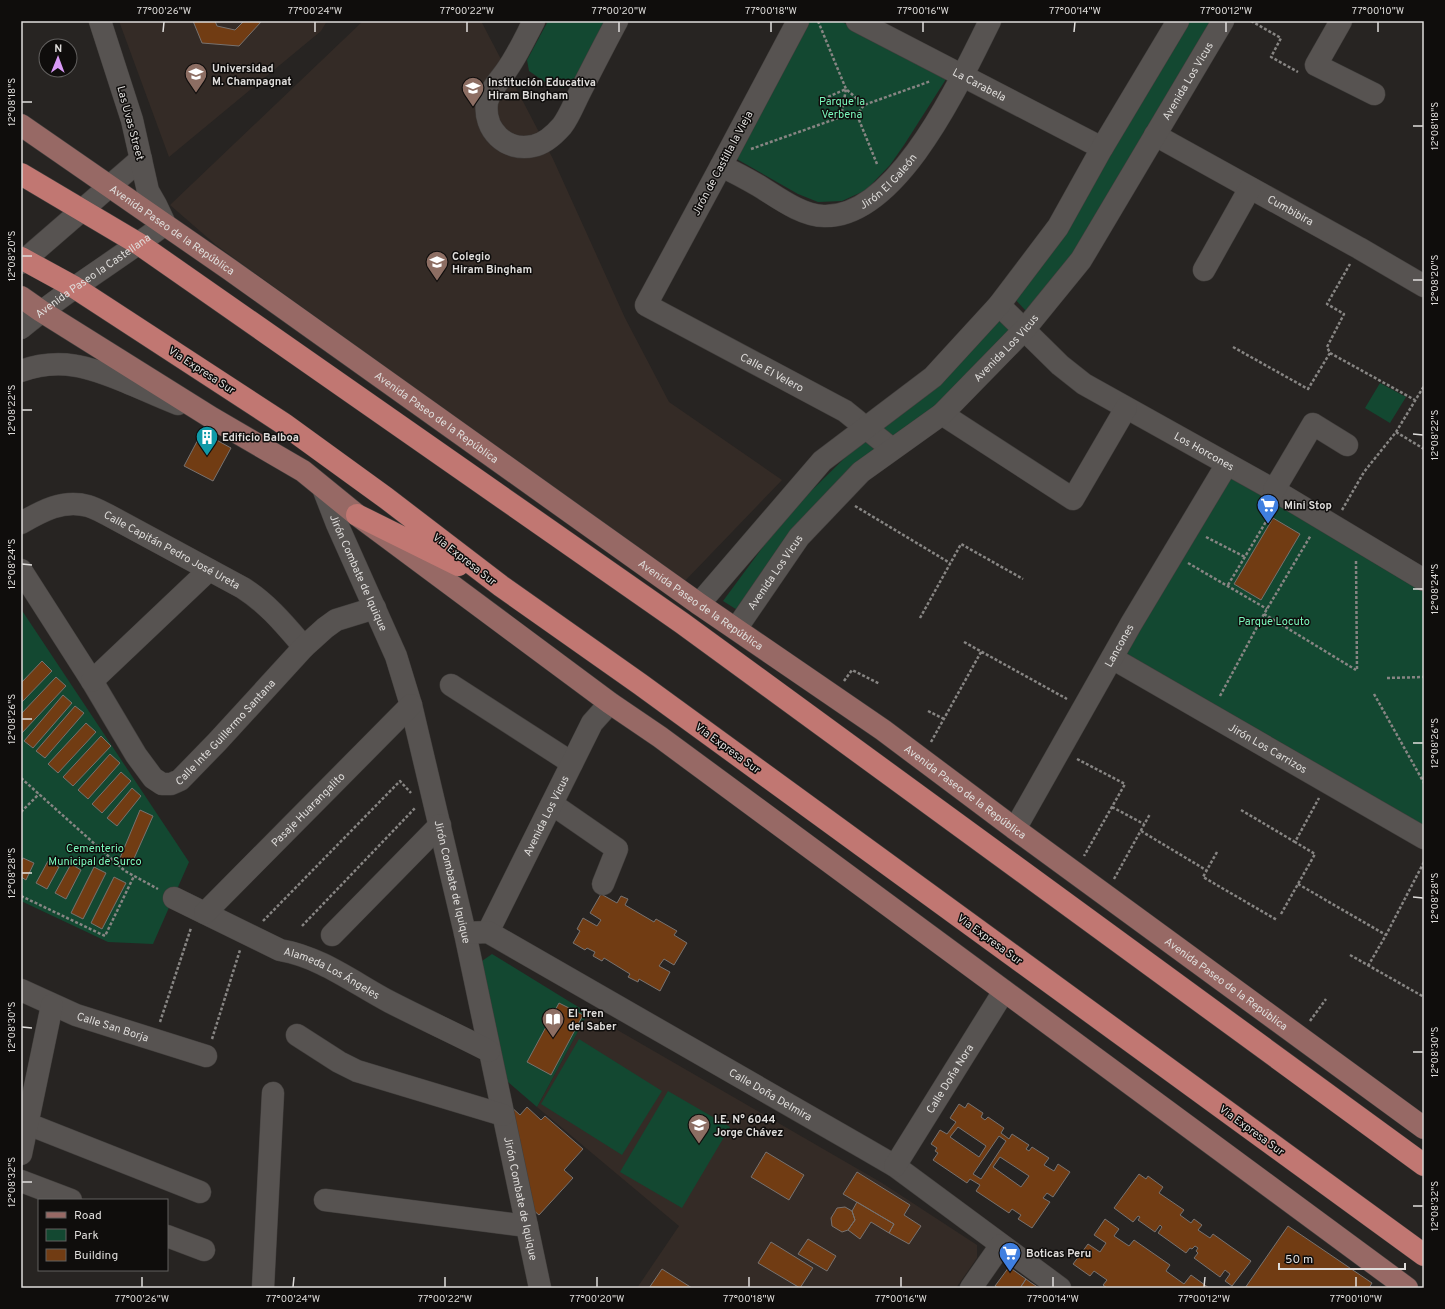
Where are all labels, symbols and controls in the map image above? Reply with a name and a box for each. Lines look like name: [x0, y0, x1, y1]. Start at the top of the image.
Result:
text: 77°00'26"W: [137, 5, 191, 18]
text: 77°00'24"W: [288, 5, 342, 18]
text: 77°00'22"W: [440, 5, 494, 18]
text: 77°00'20"W: [592, 5, 646, 18]
text: 77°00'18"W: [745, 5, 797, 18]
text: 77°00'16"W: [897, 5, 949, 18]
text: 77°00'14"W: [1049, 5, 1101, 18]
text: 77°00'12"W: [1200, 5, 1252, 18]
text: 77°00'10"W: [1352, 5, 1404, 18]
north arrow: [38, 38, 78, 78]
street label: Avenida Los Vicus: [1160, 40, 1217, 123]
text: N: [54, 42, 62, 56]
school or university icon: Universidad M. Champagnat: [183, 61, 209, 94]
place label: Universidad M. Champagnat: [212, 62, 292, 89]
street label: La Carabela: [950, 66, 1008, 105]
school or university icon: Institución Educativa Hiram Bingham: [460, 75, 486, 108]
place label: Institución Educativa Hiram Bingham: [488, 76, 596, 103]
text: 12°08'18"S: [6, 78, 19, 126]
street label: Las Uvas Street: [113, 85, 147, 162]
park label: Parque la Verbena: [819, 95, 865, 122]
text: 12°08'18"S: [1429, 102, 1442, 150]
street label: Jirón de Castilla la Vieja: [689, 109, 757, 218]
street label: Jirón El Galeón: [857, 151, 920, 213]
street label: Avenida Paseo de la República: [106, 182, 237, 279]
street label: Cumbibira: [1265, 193, 1316, 229]
text: 12°08'20"S: [6, 230, 19, 282]
street label: Avenida Paseo la Castellana: [33, 231, 154, 322]
school or university icon: Colegio Hiram Bingham: [424, 249, 450, 282]
place label: Colegio Hiram Bingham: [452, 250, 532, 277]
text: 12°08'20"S: [1429, 254, 1442, 306]
street label: Avenida Los Vicus: [971, 312, 1042, 385]
street label: Via Expresa Sur: [165, 344, 238, 398]
street label: Calle El Velero: [737, 350, 806, 396]
street label: Avenida Paseo de la República: [371, 369, 501, 467]
text: 12°08'22"S: [6, 385, 19, 435]
text: 12°08'22"S: [1429, 410, 1442, 460]
building icon: Edificio Balboa: [194, 424, 220, 457]
street label: Los Horcones: [1171, 430, 1236, 474]
place label: Edificio Balboa: [222, 431, 299, 445]
supermarket icon: Mini Stop: [1255, 492, 1281, 525]
place label: Mini Stop: [1284, 499, 1332, 513]
street label: Calle Capitán Pedro José Ureta: [101, 508, 242, 593]
street label: Jirón Combate de Iquique: [326, 513, 390, 634]
street label: Via Expresa Sur: [430, 530, 500, 590]
street label: Avenida Los Vicus: [745, 532, 807, 613]
text: 12°08'24"S: [6, 539, 19, 589]
street label: Avenida Paseo de la República: [635, 557, 766, 654]
text: 12°08'24"S: [1429, 564, 1442, 614]
park label: Parque Locuto: [1238, 615, 1310, 629]
street label: Lancones: [1102, 622, 1138, 670]
street label: Calle Inte Guillermo Santana: [174, 677, 279, 789]
text: 12°08'26"S: [6, 694, 19, 744]
text: 12°08'26"S: [1429, 718, 1442, 768]
street label: Via Expresa Sur: [692, 720, 763, 778]
street label: Jirón Los Carrizos: [1225, 721, 1309, 777]
street label: Avenida Paseo de la República: [901, 742, 1029, 843]
street label: Pasaje Huarangalito: [269, 770, 348, 850]
street label: Avenida Los Vicus: [521, 773, 573, 859]
street label: Jirón Combate de Iquique: [431, 819, 473, 945]
park label: Cementerio Municipal de Surco: [48, 842, 142, 869]
text: 12°08'28"S: [6, 848, 19, 898]
text: 12°08'28"S: [1429, 873, 1442, 923]
street label: Via Expresa Sur: [954, 911, 1025, 969]
street label: Avenida Paseo de la República: [1161, 935, 1290, 1034]
street label: Alameda Los Ángeles: [282, 945, 382, 1003]
text: 12°08'30"S: [6, 1002, 19, 1052]
library icon: El Tren del Saber: [540, 1006, 566, 1039]
place label: El Tren del Saber: [568, 1007, 617, 1034]
street label: Calle San Borja: [75, 1010, 150, 1046]
text: 12°08'30"S: [1429, 1027, 1442, 1077]
street label: Calle Doña Nora: [923, 1042, 977, 1116]
street label: Calle Doña Delmira: [726, 1066, 814, 1125]
street label: Via Expresa Sur: [1216, 1102, 1287, 1160]
school or university icon: I.E. N° 6044 Jorge Chávez: [686, 1112, 712, 1145]
place label: I.E. N° 6044 Jorge Chávez: [714, 1113, 783, 1140]
street label: Jirón Combate de Iquique: [500, 1135, 540, 1262]
text: 12°08'32"S: [6, 1157, 19, 1207]
text: 12°08'32"S: [1429, 1181, 1442, 1231]
legend: [38, 1199, 168, 1271]
text: Road: [74, 1208, 102, 1224]
text: Park: [74, 1228, 99, 1244]
supermarket icon: Boticas Peru: [997, 1240, 1023, 1273]
scale bar: [1279, 1245, 1405, 1271]
place label: Boticas Peru: [1026, 1247, 1091, 1261]
text: Building: [74, 1248, 118, 1264]
text: 50 m: [1285, 1252, 1313, 1268]
text: 77°00'26"W: [115, 1293, 169, 1306]
text: 77°00'24"W: [266, 1293, 320, 1306]
text: 77°00'22"W: [418, 1293, 472, 1306]
text: 77°00'20"W: [570, 1293, 624, 1306]
text: 77°00'18"W: [723, 1293, 775, 1306]
text: 77°00'16"W: [875, 1293, 927, 1306]
text: 77°00'14"W: [1027, 1293, 1079, 1306]
text: 77°00'12"W: [1178, 1293, 1230, 1306]
text: 77°00'10"W: [1330, 1293, 1382, 1306]

